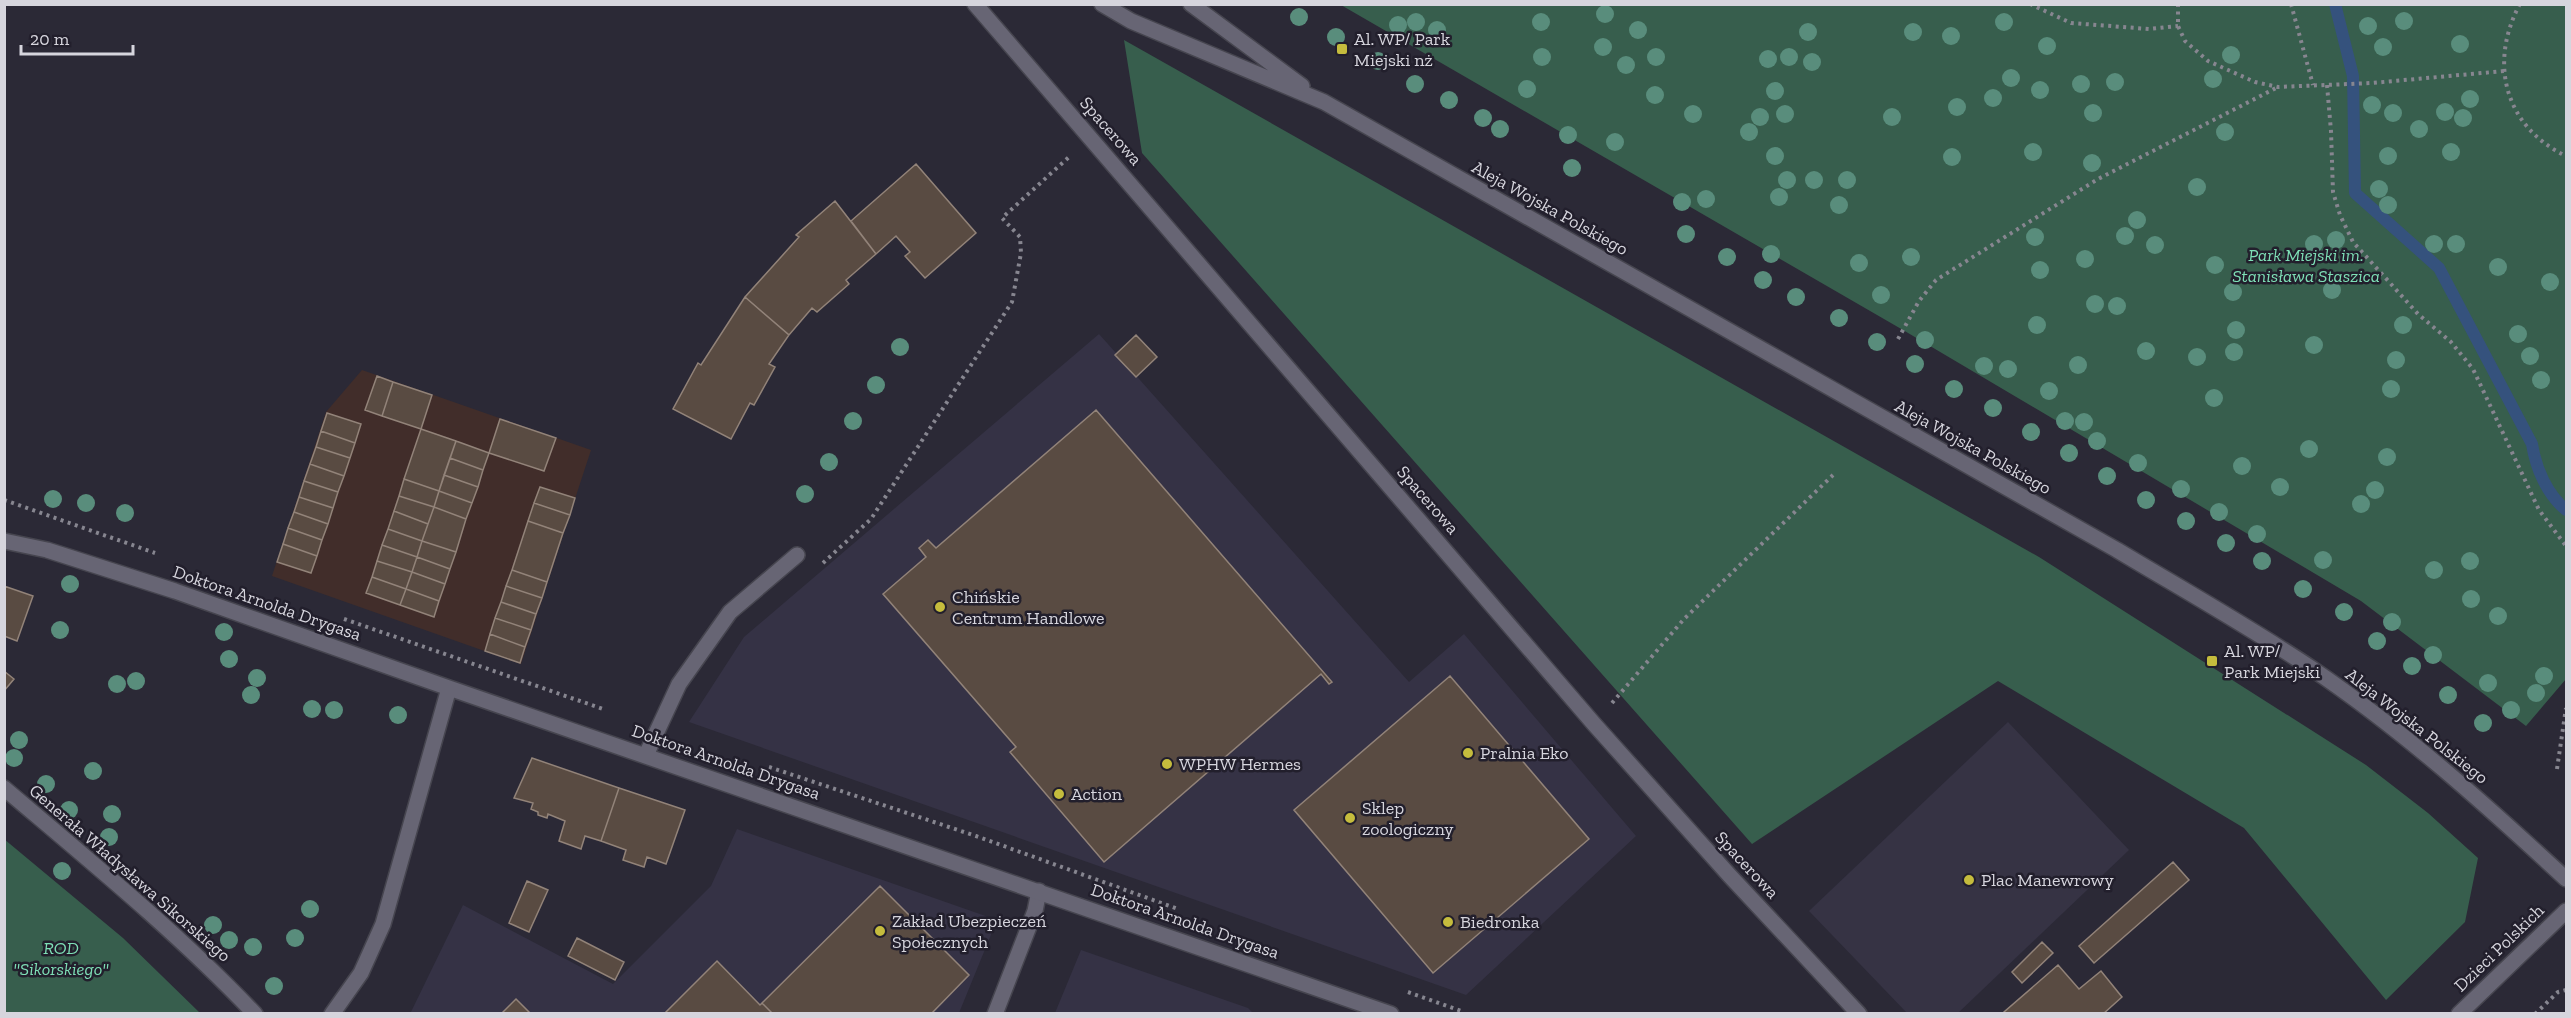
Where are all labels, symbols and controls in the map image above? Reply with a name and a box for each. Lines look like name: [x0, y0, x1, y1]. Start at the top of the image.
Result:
scale bar: [21, 18, 134, 56]
text: 20 m: [30, 28, 70, 50]
place label: Al. WP/ Park Miejski nż: [1354, 28, 1451, 71]
marker: Al. WP/ Park Miejski nż: [1335, 42, 1349, 56]
street label: Spacerowa: [1075, 92, 1147, 170]
street label: Aleja Wojska Polskiego: [1468, 156, 1632, 260]
park label: Park Miejski im. Stanisława Staszica: [2232, 244, 2380, 287]
street label: Aleja Wojska Polskiego: [1891, 395, 2055, 499]
street label: Spacerowa: [1392, 461, 1464, 539]
street label: Doktora Arnolda Drygasa: [170, 560, 364, 646]
place label: Chińskie Centrum Handlowe: [952, 586, 1105, 629]
marker: Chińskie Centrum Handlowe: [933, 600, 947, 614]
place label: Al. WP/ Park Miejski: [2224, 640, 2320, 683]
marker: Al. WP/ Park Miejski: [2205, 654, 2219, 668]
street label: Aleja Wojska Polskiego: [2341, 663, 2493, 789]
street label: Doktora Arnolda Drygasa: [629, 719, 823, 805]
place label: Pralnia Eko: [1480, 742, 1568, 764]
marker: Pralnia Eko: [1461, 746, 1475, 760]
place label: WPHW Hermes: [1179, 753, 1301, 775]
marker: WPHW Hermes: [1160, 757, 1174, 771]
street label: Generała Władysława Sikorskiego: [25, 779, 235, 967]
place label: Action: [1071, 783, 1123, 805]
marker: Action: [1052, 787, 1066, 801]
place label: Sklep zoologiczny: [1362, 797, 1454, 840]
marker: Sklep zoologiczny: [1343, 811, 1357, 825]
street label: Spacerowa: [1710, 827, 1784, 903]
place label: Plac Manewrowy: [1981, 869, 2114, 891]
marker: Plac Manewrowy: [1962, 873, 1976, 887]
street label: Doktora Arnolda Drygasa: [1088, 878, 1282, 964]
street label: Dzieci Polskich: [2449, 900, 2549, 996]
place label: Zakład Ubezpieczeń Społecznych: [892, 910, 1047, 953]
place label: Biedronka: [1460, 911, 1540, 933]
marker: Biedronka: [1441, 915, 1455, 929]
marker: Zakład Ubezpieczeń Społecznych: [873, 924, 887, 938]
park label: ROD "Sikorskiego": [13, 937, 109, 980]

